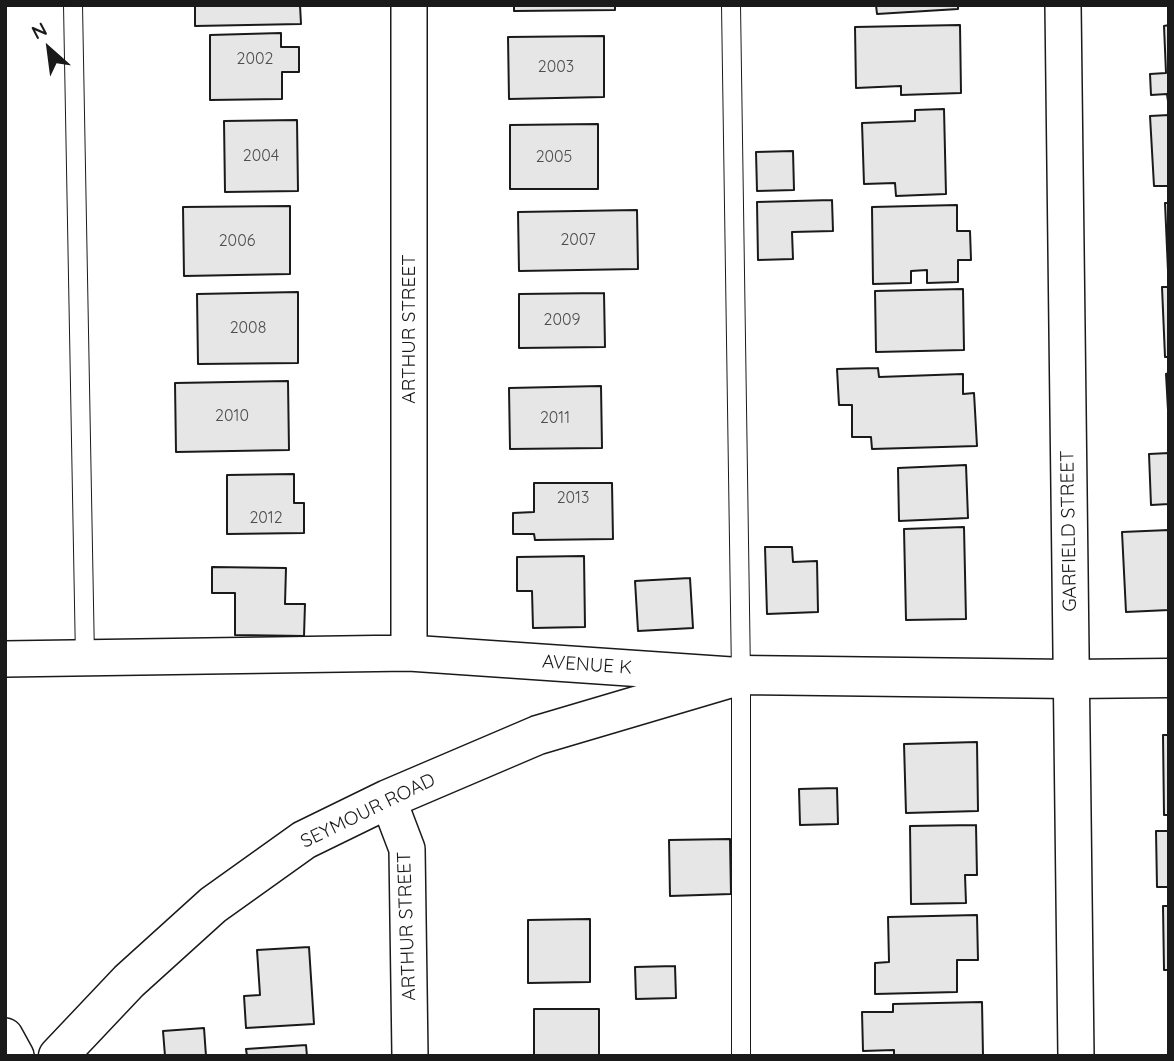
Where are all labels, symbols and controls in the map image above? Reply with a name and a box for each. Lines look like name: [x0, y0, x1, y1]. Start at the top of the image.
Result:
north arrow: [14, 14, 84, 84]
text: N: [27, 17, 51, 44]
house number: 2002: [237, 49, 273, 69]
house number: 2003: [538, 57, 574, 77]
house number: 2004: [243, 146, 279, 166]
house number: 2005: [536, 147, 572, 167]
house number: 2007: [560, 230, 596, 250]
house number: 2006: [219, 231, 255, 251]
street label: ARTHUR STREET: [398, 254, 420, 404]
house number: 2009: [544, 310, 580, 330]
house number: 2008: [230, 318, 266, 338]
house number: 2010: [215, 406, 249, 426]
house number: 2011: [540, 408, 570, 428]
street label: GARFIELD STREET: [1056, 450, 1082, 612]
house number: 2013: [557, 488, 589, 508]
house number: 2012: [249, 508, 283, 528]
street label: AVENUE K: [541, 650, 633, 680]
street label: SEYMOUR ROAD: [297, 769, 439, 853]
street label: ARTHUR STREET: [393, 851, 421, 1001]

